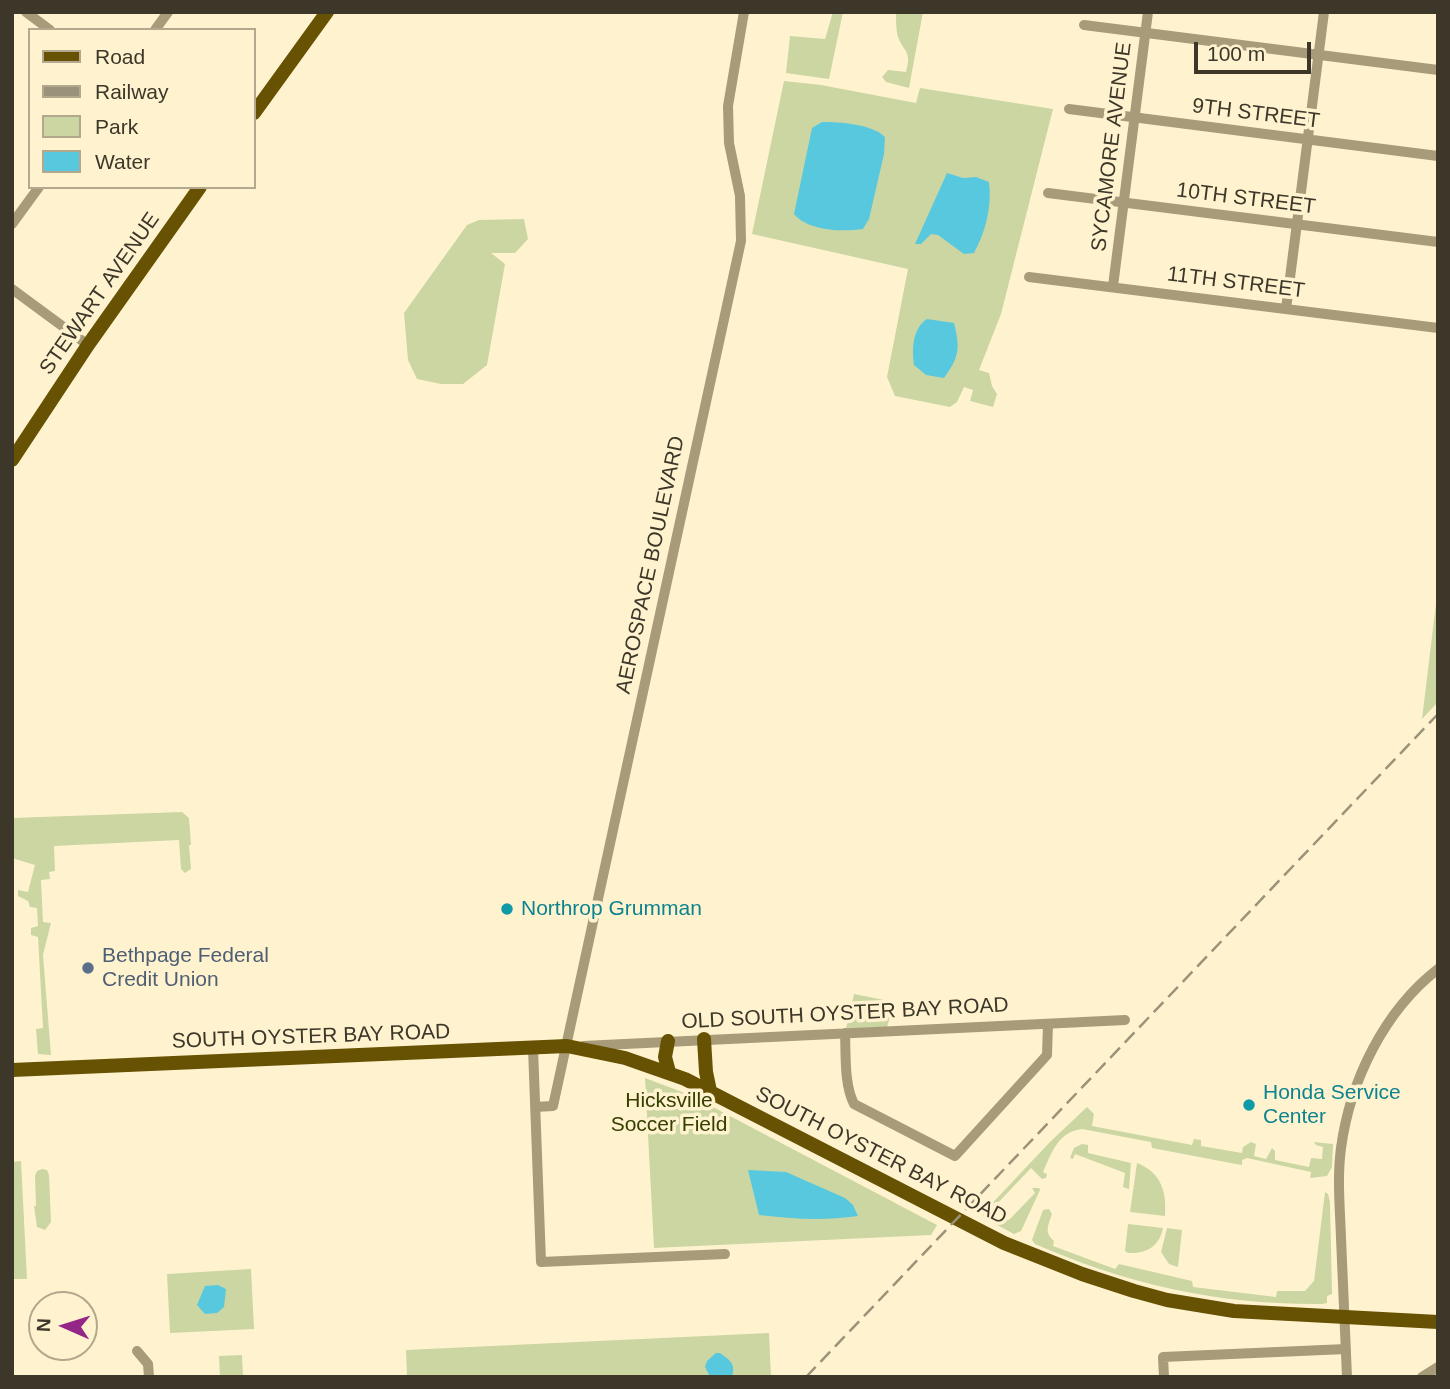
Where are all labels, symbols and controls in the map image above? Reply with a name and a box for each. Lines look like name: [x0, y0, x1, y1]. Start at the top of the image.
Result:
legend: [28, 28, 256, 189]
scale bar: [1198, 28, 1315, 72]
street label: SYCAMORE AVENUE: [1087, 41, 1137, 253]
text: 100 m: [1207, 42, 1265, 65]
text: Road: [95, 45, 145, 68]
text: Railway: [95, 80, 169, 103]
street label: 9TH STREET: [1191, 94, 1321, 134]
text: Park: [95, 115, 138, 138]
text: Water: [95, 150, 150, 173]
street label: 10TH STREET: [1175, 178, 1317, 220]
street label: STEWART AVENUE: [35, 208, 165, 380]
street label: 11TH STREET: [1166, 262, 1306, 304]
street label: AEROSPACE BOULEVARD: [611, 434, 691, 696]
place label: Northrop Grumman: [521, 896, 702, 922]
marker: Northrop Grumman: [499, 901, 515, 917]
place label: Bethpage Federal Credit Union: [102, 943, 269, 993]
marker: Bethpage Federal Credit Union: [80, 960, 96, 976]
street label: OLD SOUTH OYSTER BAY ROAD: [681, 993, 1009, 1035]
street label: SOUTH OYSTER BAY ROAD: [171, 1020, 451, 1054]
place label: Honda Service Center: [1263, 1080, 1401, 1130]
street label: SOUTH OYSTER BAY ROAD: [751, 1082, 1011, 1230]
park label: Hicksville Soccer Field: [611, 1088, 727, 1138]
marker: Honda Service Center: [1241, 1097, 1257, 1113]
north arrow: [28, 1291, 98, 1361]
text: N: [33, 1318, 54, 1332]

